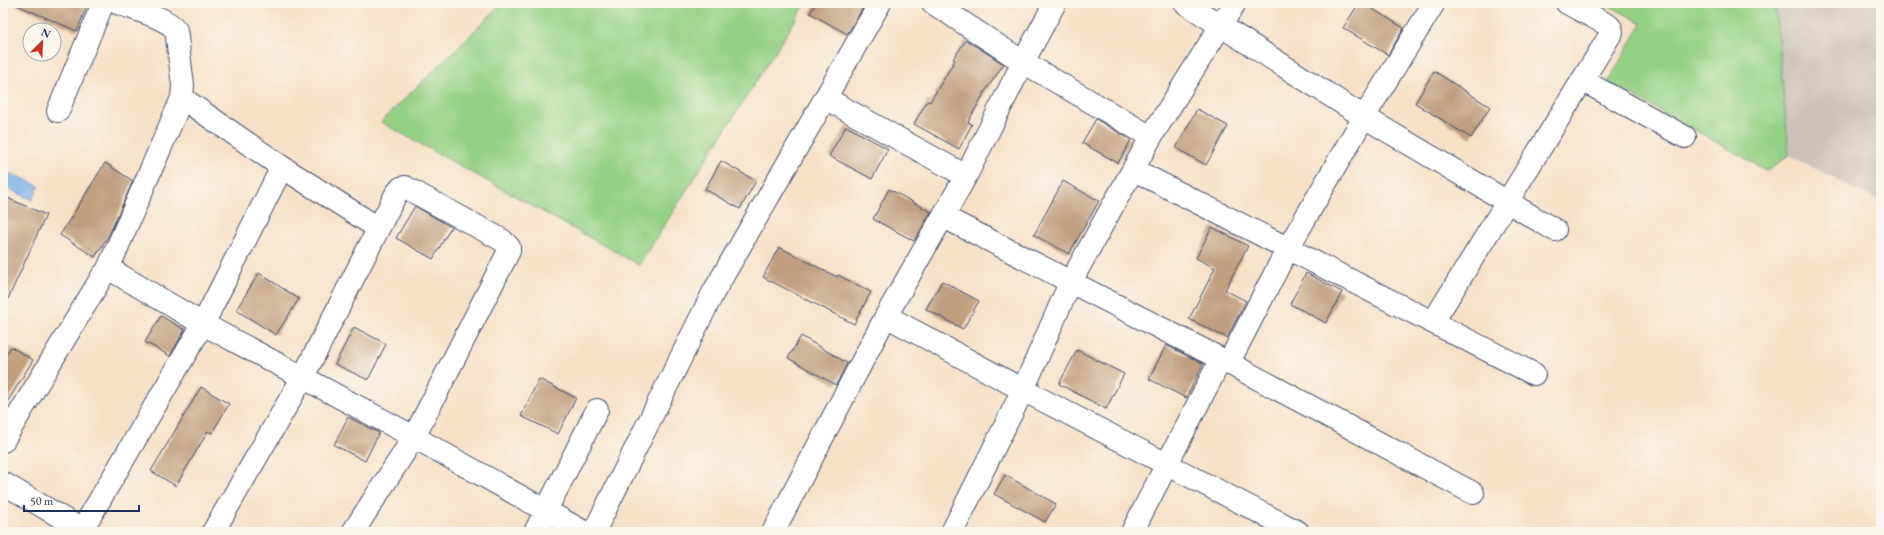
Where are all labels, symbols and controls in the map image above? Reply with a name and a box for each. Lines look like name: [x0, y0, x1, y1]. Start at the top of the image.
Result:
north arrow: [22, 22, 62, 62]
text: N: [39, 25, 53, 41]
scale bar: [24, 487, 139, 513]
text: 50 m: [30, 493, 54, 509]

